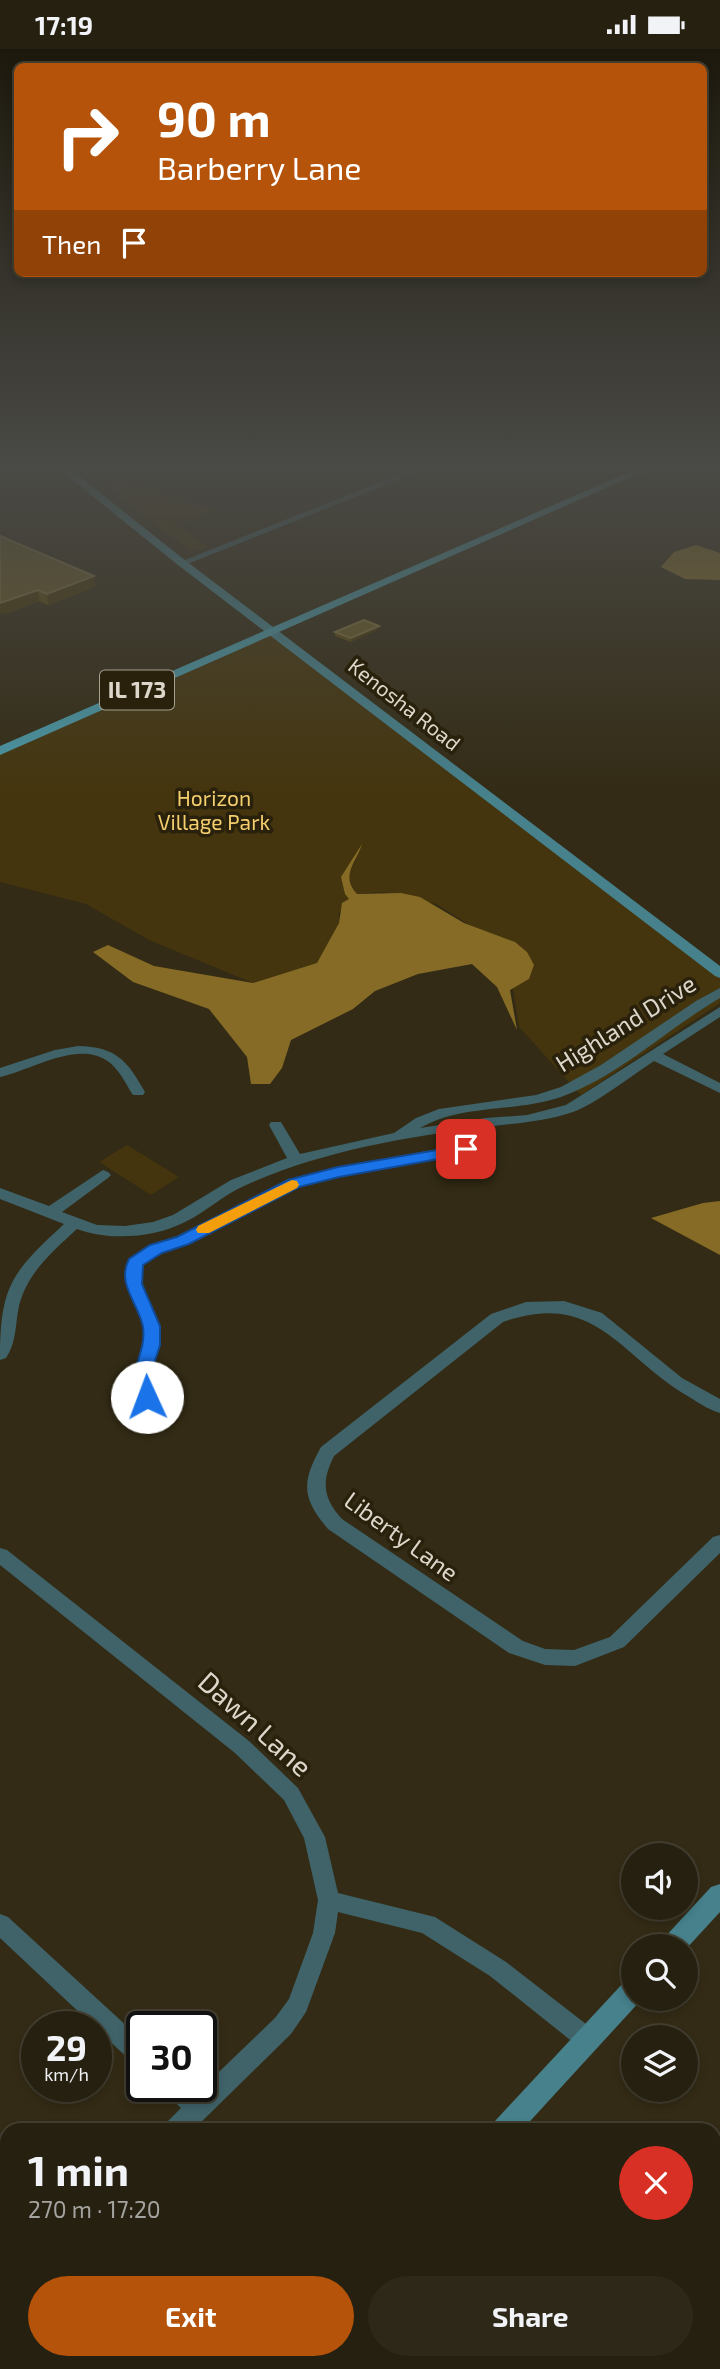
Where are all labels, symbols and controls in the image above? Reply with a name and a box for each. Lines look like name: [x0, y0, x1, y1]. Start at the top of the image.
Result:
text: 17:19: [35, 9, 93, 40]
text: 90 m: [157, 88, 271, 147]
icon: right: [42, 91, 133, 182]
text: Barberry Lane: [157, 148, 361, 186]
icon: arrive: [115, 224, 153, 262]
text: Then: [42, 228, 101, 259]
street label: Kenosha Road: [344, 652, 466, 755]
road number: IL 173: [100, 671, 174, 709]
park label: Horizon Village Park: [158, 785, 271, 834]
street label: Highland Drive: [550, 968, 701, 1077]
pin: [436, 1119, 496, 1179]
icon: arrive: [447, 1130, 485, 1168]
position arrow: [110, 1360, 184, 1434]
street label: Liberty Lane: [339, 1485, 464, 1587]
street label: Dawn Lane: [192, 1664, 319, 1783]
map controls: [621, 1843, 698, 2102]
button: sound: [621, 1843, 698, 1920]
button: search: [621, 1934, 698, 2011]
speed limit sign: 30: [126, 2011, 217, 2102]
button: layers: [621, 2025, 698, 2102]
text: 29: [46, 2026, 87, 2068]
text: km/h: [44, 2063, 89, 2085]
text: 1 min: [28, 2144, 129, 2194]
button: close: [619, 2146, 693, 2220]
text: 270 m · 17:20: [28, 2195, 161, 2223]
button: Exit: [28, 2276, 354, 2356]
button: Share: [368, 2276, 693, 2356]

